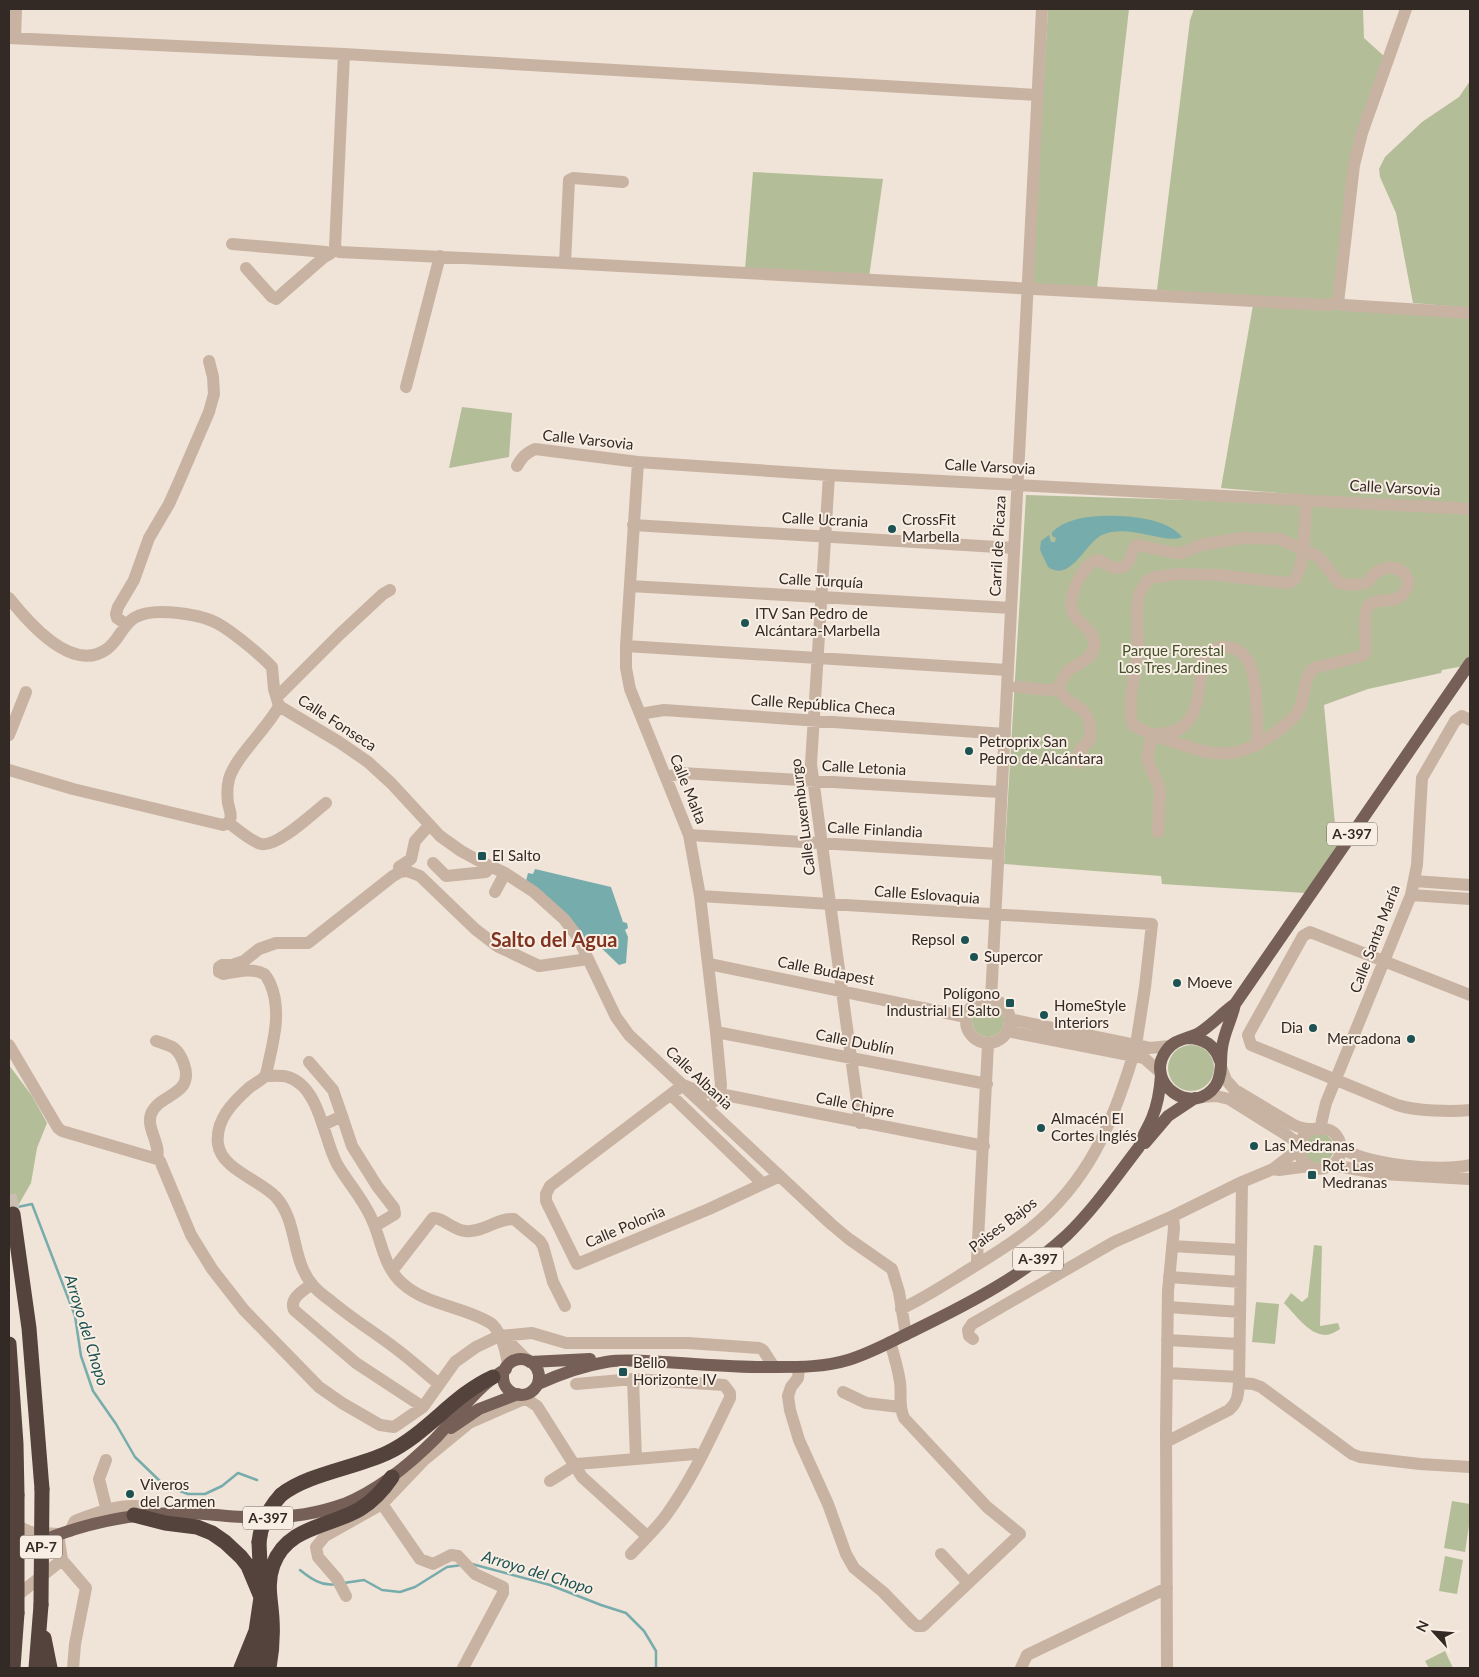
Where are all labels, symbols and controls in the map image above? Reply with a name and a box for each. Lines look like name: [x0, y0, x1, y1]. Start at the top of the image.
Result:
street label: Calle Varsovia: [542, 425, 634, 453]
street label: Calle Varsovia: [944, 455, 1036, 477]
street label: Calle Varsovia: [1349, 476, 1441, 498]
street label: Carril de Picaza: [985, 495, 1009, 597]
street label: Calle Ucrania: [781, 508, 869, 530]
place label: CrossFit Marbella: [902, 510, 959, 545]
marker: CrossFit Marbella: [886, 523, 898, 535]
street label: Calle Turquía: [778, 569, 864, 591]
place label: ITV San Pedro de Alcántara-Marbella: [755, 604, 880, 639]
marker: ITV San Pedro de Alcántara-Marbella: [739, 617, 751, 629]
park label: Parque Forestal Los Tres Jardines: [1118, 641, 1228, 676]
street label: Calle Fonseca: [295, 690, 380, 754]
street label: Calle República Checa: [750, 690, 896, 718]
place label: Petroprix San Pedro de Alcántara: [979, 732, 1103, 767]
marker: Petroprix San Pedro de Alcántara: [963, 745, 975, 757]
street label: Calle Malta: [667, 751, 711, 826]
street label: Calle Letonia: [821, 756, 907, 778]
street label: Calle Luxemburgo: [786, 758, 818, 877]
street label: Calle Finlandia: [827, 818, 923, 840]
road number: A-397: [1327, 822, 1377, 846]
place label: El Salto: [492, 846, 541, 864]
marker: El Salto: [476, 850, 488, 862]
street label: Calle Eslovaquia: [874, 881, 981, 907]
street label: Calle Santa María: [1345, 882, 1403, 995]
district label: Salto del Agua: [491, 927, 617, 951]
place label: Repsol: [911, 930, 955, 948]
marker: Repsol: [959, 934, 971, 946]
place label: Supercor: [984, 947, 1043, 965]
marker: Supercor: [968, 951, 980, 963]
street label: Calle Budapest: [776, 952, 877, 988]
place label: Moeve: [1187, 973, 1232, 991]
marker: Moeve: [1171, 977, 1183, 989]
place label: Polígono Industrial El Salto: [886, 984, 1000, 1019]
place label: HomeStyle Interiors: [1054, 996, 1126, 1031]
marker: Polígono Industrial El Salto: [1004, 997, 1016, 1009]
marker: HomeStyle Interiors: [1038, 1009, 1050, 1021]
place label: Dia: [1281, 1018, 1303, 1036]
marker: Dia: [1307, 1022, 1319, 1034]
street label: Calle Dublín: [814, 1025, 896, 1057]
place label: Mercadona: [1327, 1029, 1401, 1047]
marker: Mercadona: [1405, 1033, 1417, 1045]
street label: Calle Albania: [663, 1042, 737, 1113]
street label: Calle Chipre: [814, 1088, 896, 1120]
place label: Almacén El Cortes Inglés: [1051, 1109, 1137, 1144]
marker: Almacén El Cortes Inglés: [1035, 1122, 1047, 1134]
place label: Las Medranas: [1264, 1136, 1355, 1154]
marker: Las Medranas: [1248, 1140, 1260, 1152]
place label: Rot. Las Medranas: [1322, 1156, 1387, 1191]
marker: Rot. Las Medranas: [1306, 1169, 1318, 1181]
street label: Paises Bajos: [965, 1193, 1040, 1256]
street label: Calle Polonia: [582, 1201, 667, 1251]
road number: A-397: [1013, 1248, 1063, 1270]
water label: Arroyo del Chopo: [61, 1271, 113, 1388]
place label: Bello Horizonte IV: [633, 1353, 717, 1388]
marker: Bello Horizonte IV: [617, 1366, 629, 1378]
place label: Viveros del Carmen: [140, 1475, 215, 1510]
marker: Viveros del Carmen: [124, 1488, 136, 1500]
road number: A-397: [243, 1506, 293, 1530]
road number: AP-7: [20, 1535, 62, 1558]
water label: Arroyo del Chopo: [479, 1545, 596, 1597]
north arrow: [1409, 1607, 1459, 1657]
text: N: [1412, 1618, 1432, 1635]

